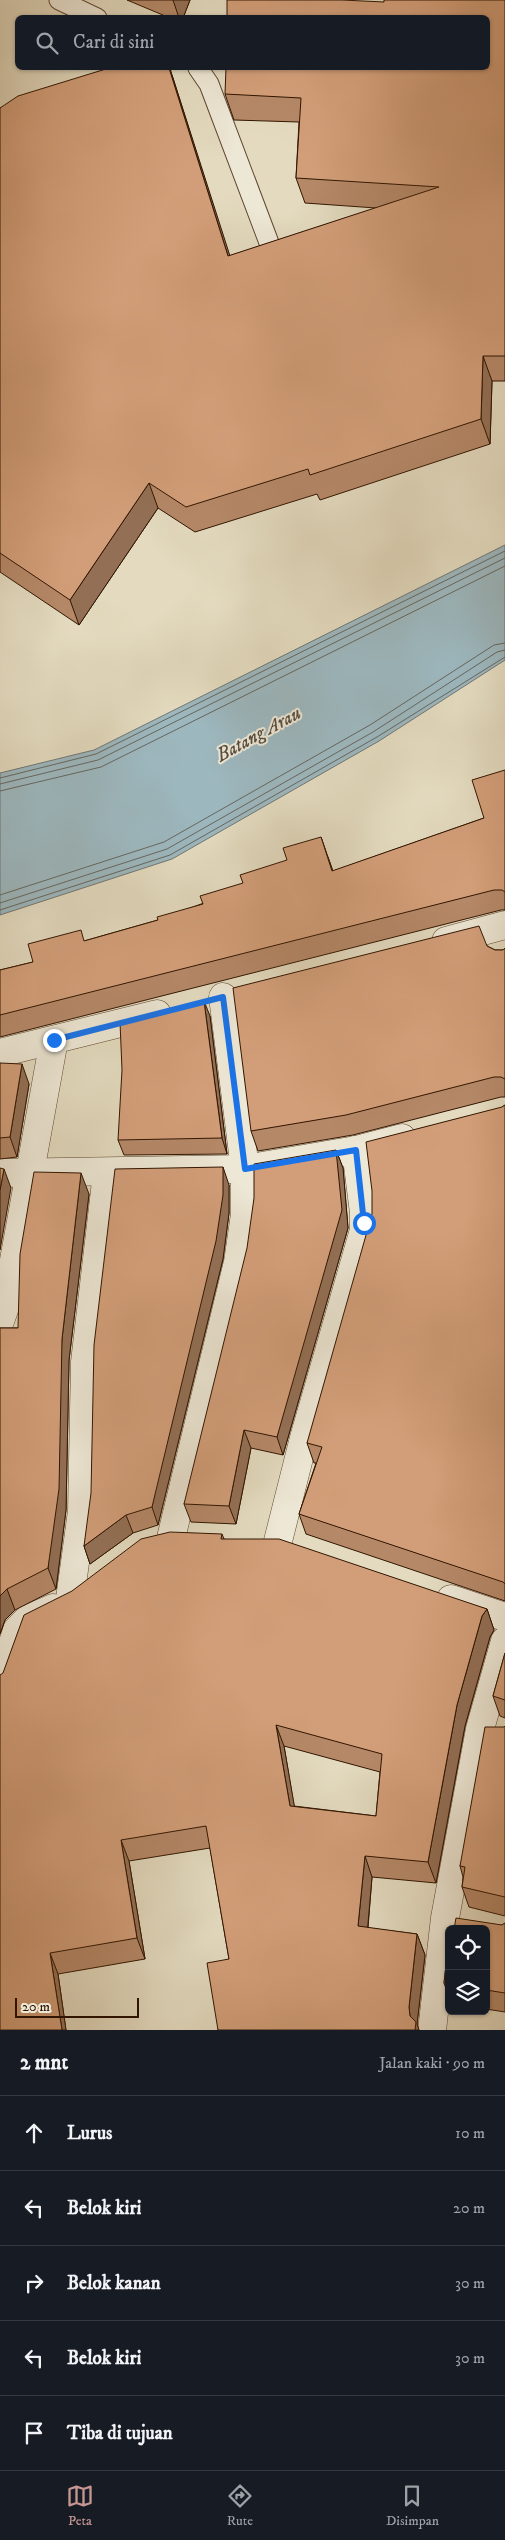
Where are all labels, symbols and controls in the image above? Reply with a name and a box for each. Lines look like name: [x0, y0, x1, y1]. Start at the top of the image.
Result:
search box: [15, 15, 490, 70]
icon: search: [33, 29, 61, 57]
text: Cari di sini: [73, 31, 154, 54]
water label: Batang Arau: [211, 701, 305, 768]
route end: [43, 1029, 66, 1052]
route start: [353, 1212, 376, 1235]
map controls: [445, 1925, 490, 2015]
button: locate: [445, 1925, 490, 1970]
button: layers: [445, 1970, 490, 2015]
scale bar: [15, 1995, 139, 2018]
text: 20 m: [22, 1998, 50, 2016]
text: 2 mnt: [20, 2050, 68, 2076]
text: Jalan kaki · 90 m: [379, 2053, 485, 2073]
icon: ahead: [20, 2119, 48, 2147]
text: Lurus: [67, 2122, 112, 2145]
text: 10 m: [455, 2123, 485, 2143]
icon: left: [20, 2194, 48, 2222]
text: Belok kiri: [67, 2197, 141, 2220]
text: 20 m: [453, 2198, 485, 2218]
icon: right: [20, 2269, 48, 2297]
text: Belok kanan: [67, 2272, 161, 2295]
text: 30 m: [455, 2273, 485, 2293]
icon: left: [20, 2344, 48, 2372]
text: Belok kiri: [67, 2347, 141, 2370]
text: 30 m: [455, 2348, 485, 2368]
icon: arrive: [20, 2419, 48, 2447]
text: Tiba di tujuan: [67, 2422, 173, 2445]
tab: Peta: [66, 2482, 94, 2530]
tab: Rute: [226, 2482, 254, 2530]
tab: Disimpan: [386, 2482, 439, 2530]

